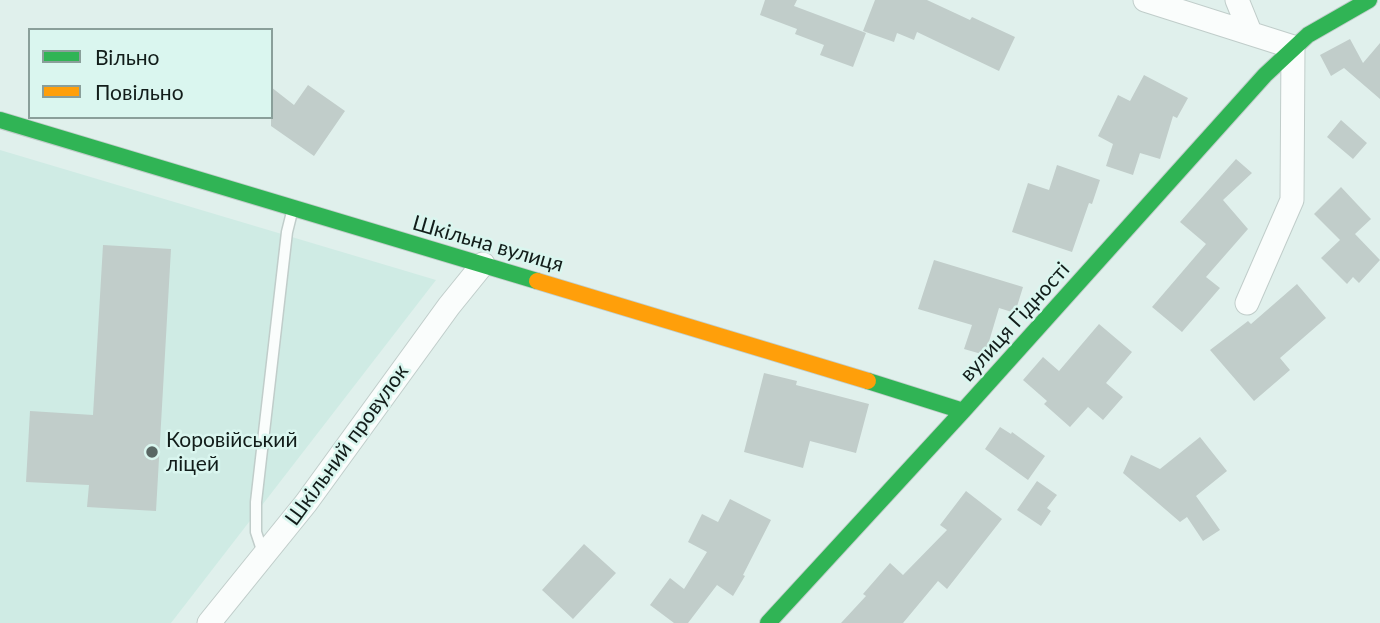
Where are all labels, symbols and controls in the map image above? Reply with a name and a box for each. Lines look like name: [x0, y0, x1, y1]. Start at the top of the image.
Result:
legend: [28, 28, 273, 119]
text: Вільно: [95, 44, 159, 69]
text: Повільно: [95, 79, 184, 104]
street label: Шкільна вулиця: [410, 210, 566, 278]
street label: вулиця Гідності: [955, 257, 1075, 387]
street label: Шкільний провулок: [280, 360, 414, 530]
place label: Коровійський ліцей: [166, 427, 298, 477]
marker: Коровійський ліцей: [144, 444, 160, 460]

